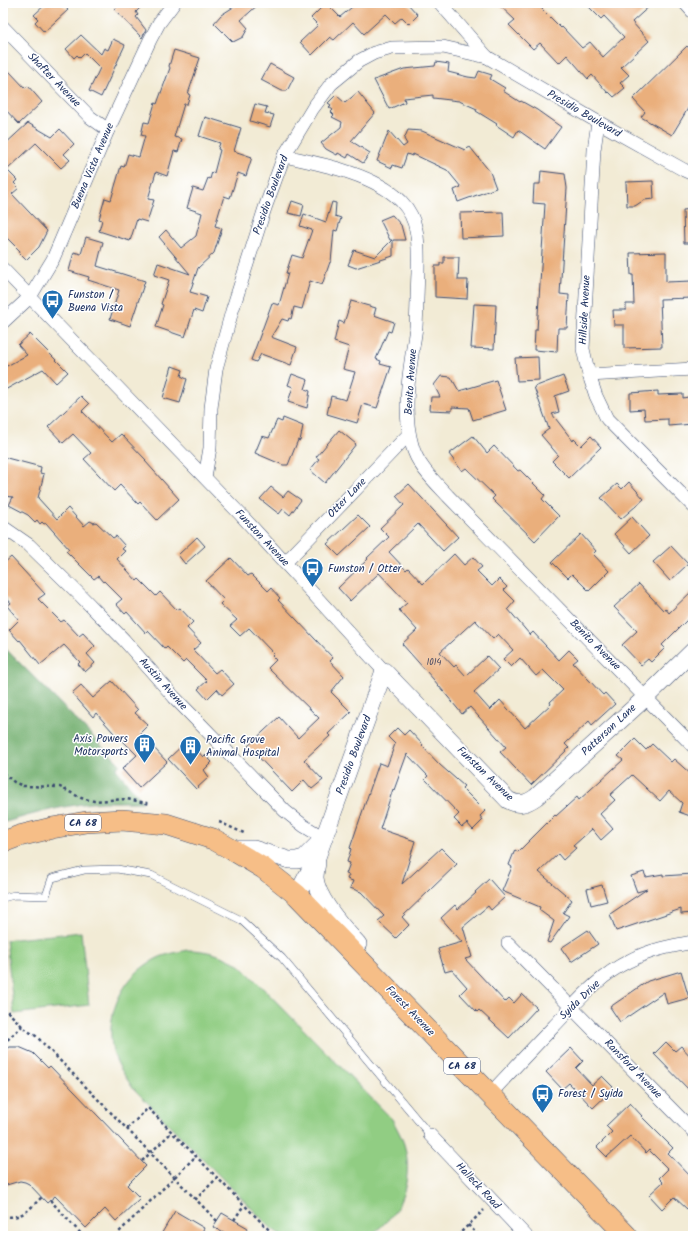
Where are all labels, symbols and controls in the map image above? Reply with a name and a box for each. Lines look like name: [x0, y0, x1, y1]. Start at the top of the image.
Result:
street label: Shafter Avenue: [23, 48, 85, 112]
street label: Presidio Boulevard: [543, 85, 625, 143]
street label: Buena Vista Avenue: [67, 120, 119, 212]
street label: Presidio Boulevard: [248, 152, 294, 237]
street label: Hillside Avenue: [574, 275, 596, 345]
place label: Funston / Buena Vista: [68, 286, 123, 317]
bus stop icon: Funston / Buena Vista: [40, 288, 66, 321]
street label: Benito Avenue: [400, 348, 422, 416]
street label: Otter Lane: [323, 474, 371, 522]
street label: Funston Avenue: [230, 505, 294, 571]
bus stop icon: Funston / Otter: [300, 556, 326, 589]
place label: Funston / Otter: [328, 560, 403, 578]
street label: Benito Avenue: [565, 615, 625, 675]
street label: Austin Avenue: [134, 653, 192, 715]
house number: 1014: [426, 655, 442, 670]
street label: Patterson Lane: [577, 699, 641, 761]
street label: Presidio Boulevard: [331, 712, 377, 797]
place label: Axis Powers Motorsports: [73, 730, 128, 761]
place label: Pacific Grove Animal Hospital: [206, 731, 280, 762]
building icon: Axis Powers Motorsports: [131, 732, 157, 765]
building icon: Pacific Grove Animal Hospital: [178, 733, 204, 766]
street label: Funston Avenue: [452, 742, 518, 806]
road number: CA 68: [65, 815, 101, 831]
street label: Syida Drive: [555, 976, 605, 1024]
street label: Forest Avenue: [381, 981, 439, 1041]
street label: Ransford Avenue: [600, 1035, 666, 1103]
road number: CA 68: [444, 1058, 480, 1074]
bus stop icon: Forest / Syida: [530, 1081, 556, 1114]
place label: Forest / Syida: [558, 1085, 623, 1103]
street label: Halleck Road: [451, 1158, 505, 1214]

